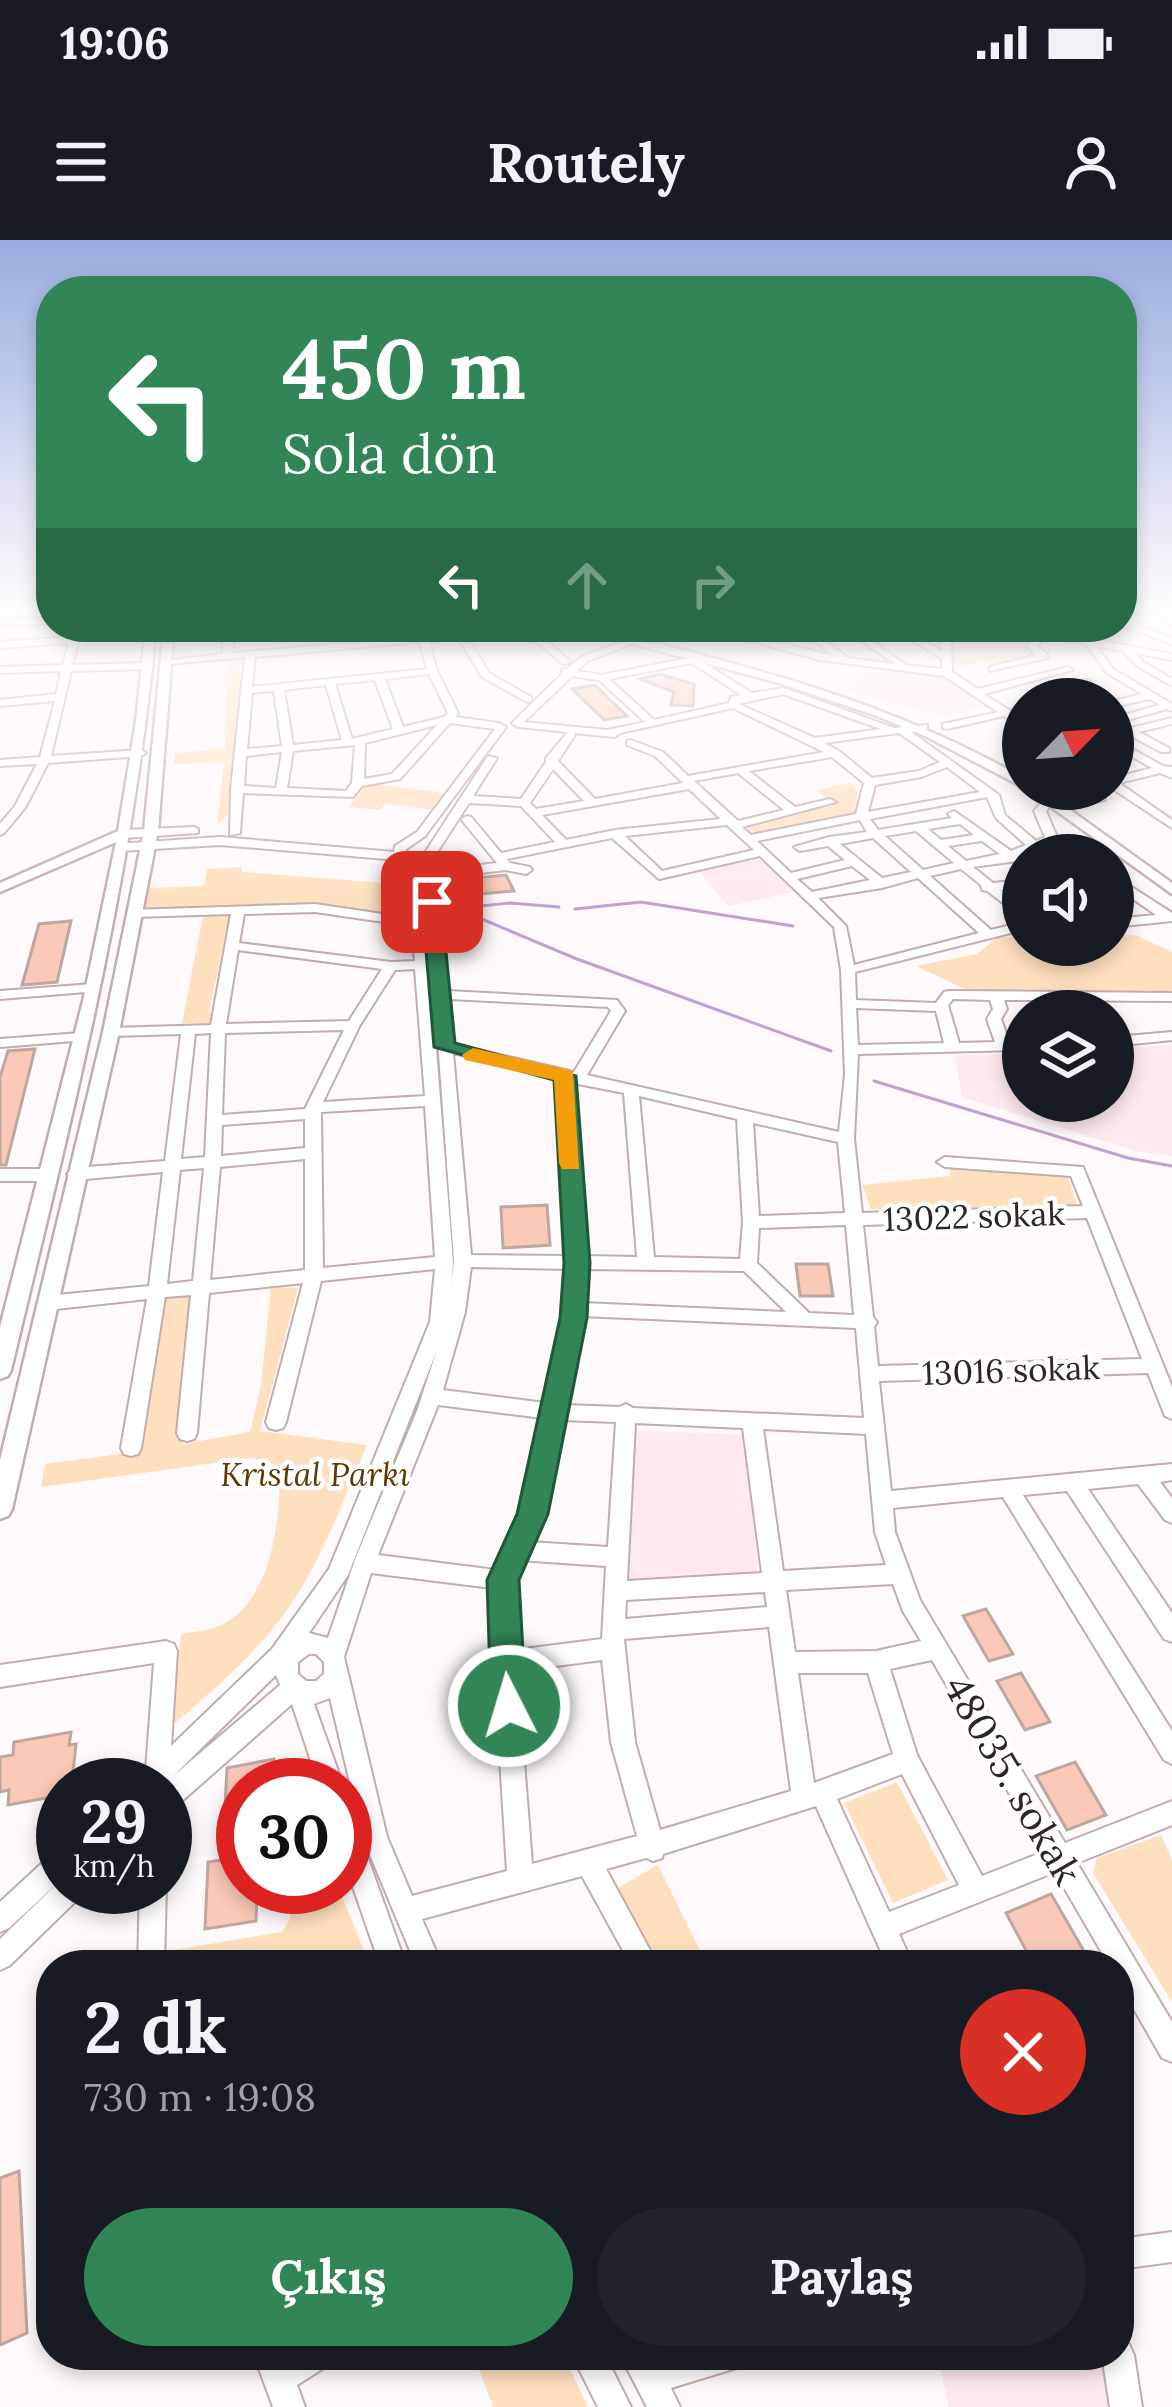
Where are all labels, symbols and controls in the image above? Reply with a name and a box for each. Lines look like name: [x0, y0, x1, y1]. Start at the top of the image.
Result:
text: 19:06: [60, 14, 170, 71]
text: Routely: [487, 128, 685, 197]
icon: menu: [48, 129, 114, 195]
icon: person: [1058, 129, 1124, 195]
text: 450 m: [282, 314, 526, 422]
icon: left: [84, 324, 240, 480]
text: Sola dön: [282, 419, 498, 488]
icon: left: [428, 552, 494, 618]
icon: ahead: [554, 552, 620, 618]
icon: right: [680, 552, 746, 618]
north arrow: [1002, 678, 1134, 810]
map controls: [1002, 678, 1134, 1122]
button: sound: [1002, 834, 1134, 966]
pin: [381, 851, 483, 953]
icon: arrive: [399, 869, 465, 935]
button: layers: [1002, 990, 1134, 1122]
street label: 13022 sokak: [882, 1192, 1066, 1240]
street label: 13016 sokak: [921, 1346, 1101, 1394]
park label: Kristal Parkı: [220, 1453, 410, 1495]
position arrow: [446, 1643, 572, 1769]
street label: 48035. sokak: [933, 1667, 1093, 1893]
speed limit sign: 30: [216, 1758, 372, 1914]
text: 29: [81, 1783, 147, 1859]
text: km/h: [73, 1847, 155, 1885]
text: 2 dk: [84, 1981, 227, 2073]
button: close: [960, 1989, 1086, 2115]
text: 730 m · 19:08: [84, 2072, 316, 2122]
button: Çıkış: [84, 2208, 573, 2346]
button: Paylaş: [597, 2208, 1086, 2346]

